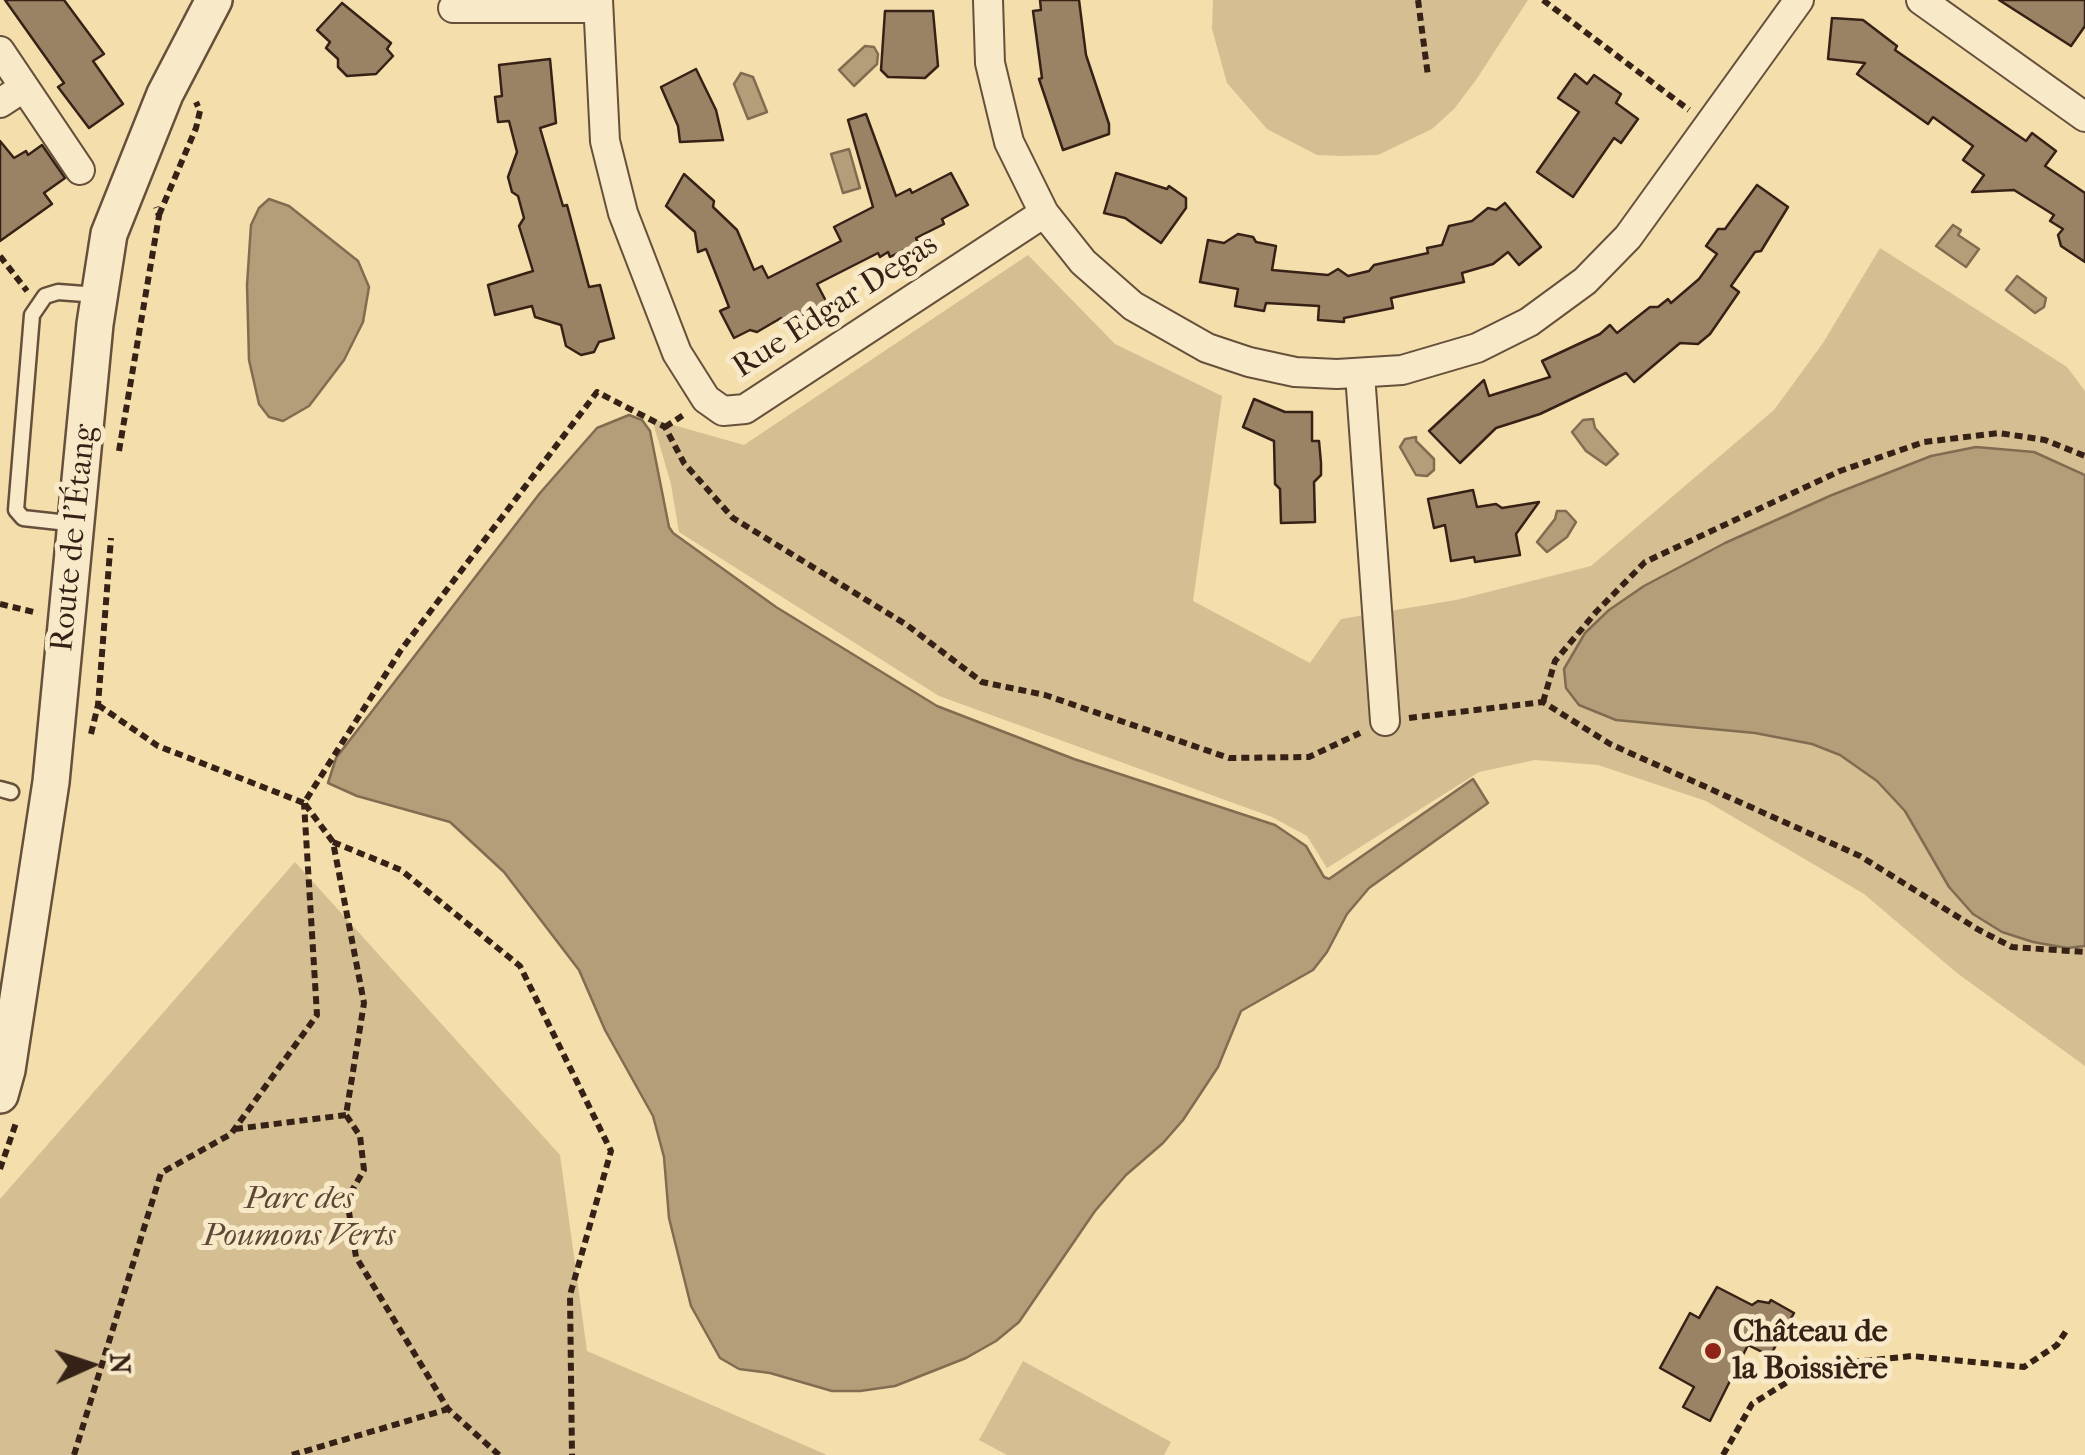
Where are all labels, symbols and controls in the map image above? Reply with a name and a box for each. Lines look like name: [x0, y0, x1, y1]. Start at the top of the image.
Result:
street label: Rue Edgar Degas: [726, 226, 946, 388]
street label: Route de l'Étang: [44, 423, 106, 653]
park label: Parc des Poumons Verts: [203, 1181, 395, 1256]
place label: Château de la Boissière: [1733, 1314, 1888, 1389]
north arrow: [40, 1315, 140, 1415]
marker: Château de la Boissière: [1702, 1340, 1724, 1362]
text: N: [103, 1352, 137, 1375]

